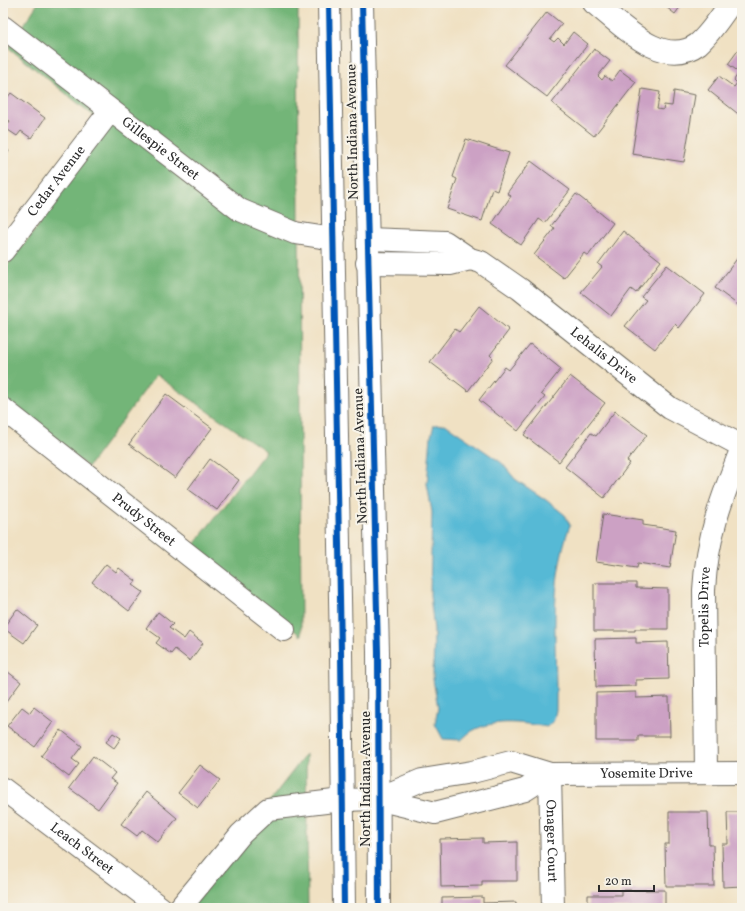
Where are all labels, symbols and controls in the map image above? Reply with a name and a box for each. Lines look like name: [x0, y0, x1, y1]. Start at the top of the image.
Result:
street label: North Indiana Avenue: [342, 63, 364, 200]
street label: Gillespie Street: [118, 112, 204, 185]
street label: Cedar Avenue: [23, 141, 90, 221]
street label: Lehalis Drive: [566, 323, 642, 388]
street label: North Indiana Avenue: [349, 387, 373, 524]
street label: Prudy Street: [108, 489, 180, 551]
street label: Topelis Drive: [694, 565, 716, 648]
street label: North Indiana Avenue: [357, 711, 376, 847]
street label: Yosemite Drive: [600, 764, 693, 783]
street label: Onager Court: [541, 799, 562, 883]
street label: Leach Street: [46, 818, 118, 879]
scale bar: [599, 867, 654, 893]
text: 20 m: [605, 874, 632, 890]

